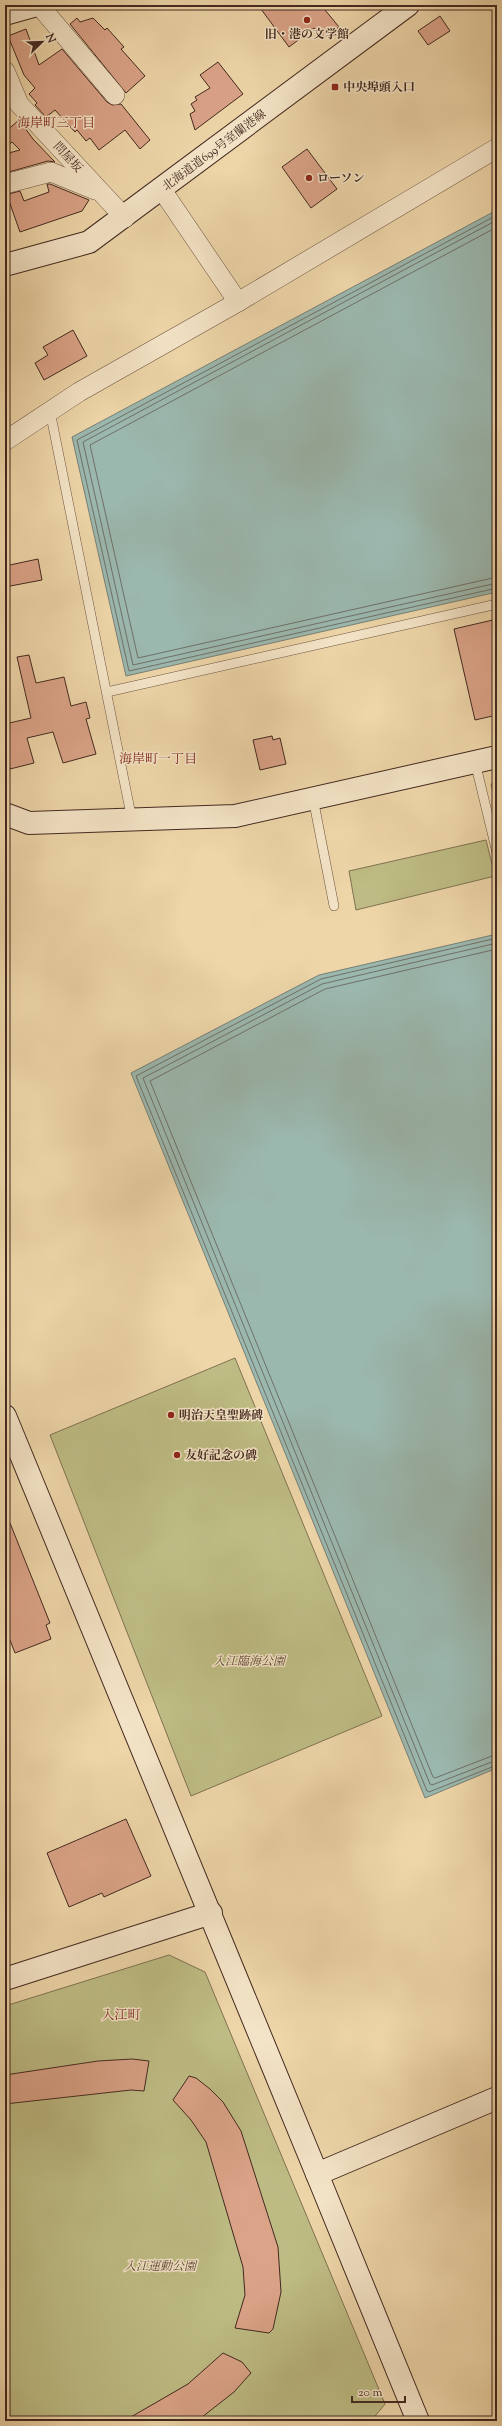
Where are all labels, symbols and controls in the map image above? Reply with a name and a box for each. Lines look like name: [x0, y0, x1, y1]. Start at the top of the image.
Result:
marker: 旧・港の文学館: [302, 15, 312, 25]
north arrow: [22, 22, 62, 62]
place label: 旧・港の文学館: [265, 26, 349, 44]
text: N: [41, 30, 59, 46]
place label: 中央埠頭入口: [343, 79, 415, 97]
marker: 中央埠頭入口: [330, 82, 340, 92]
street label: 北海道道699号室蘭港線: [159, 106, 270, 196]
district label: 海岸町三丁目: [17, 115, 95, 133]
street label: 問屋坂: [48, 138, 86, 177]
place label: ローソン: [317, 170, 365, 188]
marker: ローソン: [304, 173, 314, 183]
district label: 海岸町一丁目: [119, 751, 197, 769]
place label: 明治天皇聖跡碑: [179, 1407, 263, 1425]
marker: 明治天皇聖跡碑: [166, 1410, 176, 1420]
place label: 友好記念の碑: [185, 1447, 257, 1465]
marker: 友好記念の碑: [172, 1450, 182, 1460]
park label: 入江臨海公園: [213, 1653, 287, 1671]
district label: 入江町: [101, 2007, 141, 2025]
park label: 入江運動公園: [124, 2258, 198, 2276]
scale bar: [352, 2378, 405, 2404]
text: 20 m: [358, 2384, 383, 2402]

